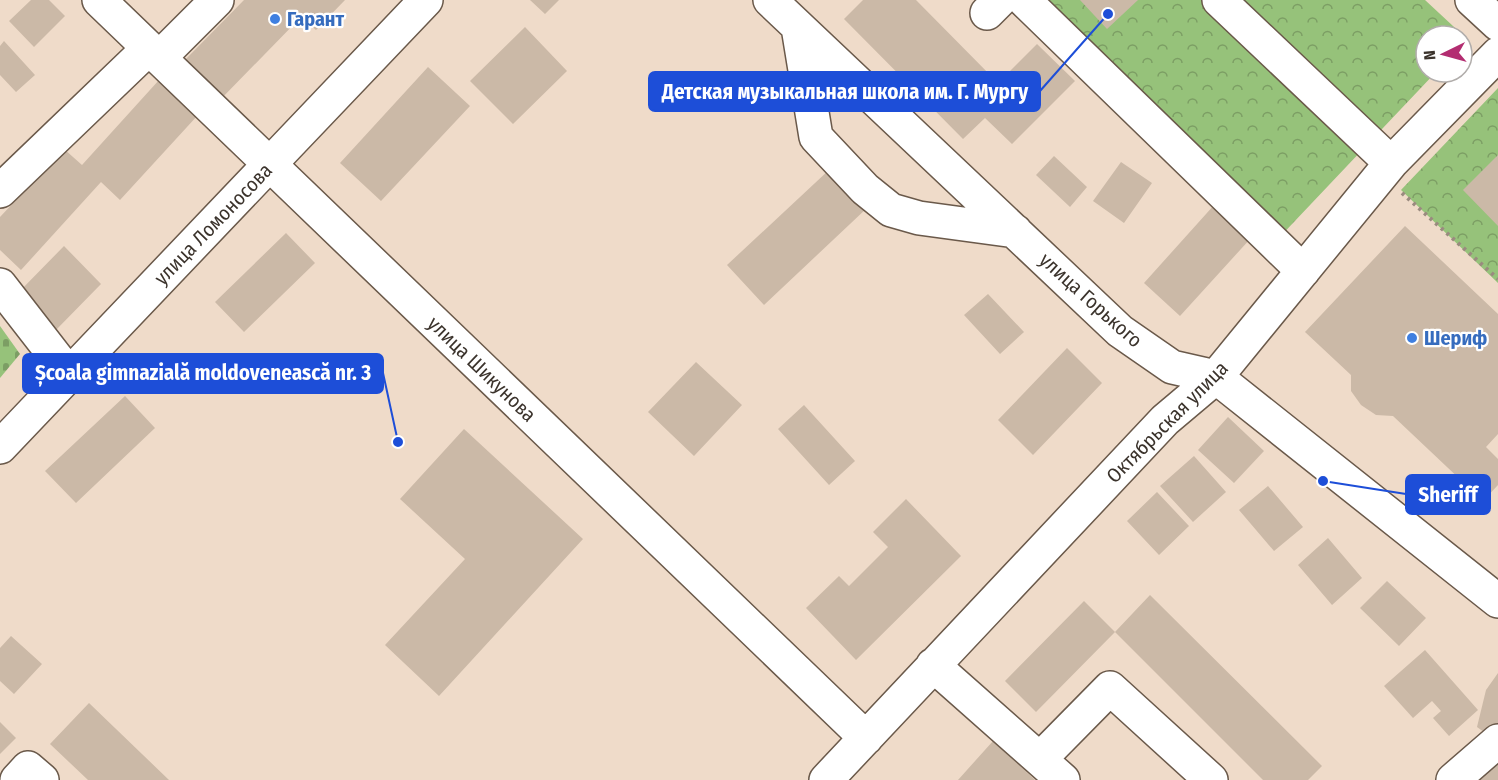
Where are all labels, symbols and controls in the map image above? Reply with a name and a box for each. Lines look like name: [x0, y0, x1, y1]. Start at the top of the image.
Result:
place label: Гарант: [287, 7, 344, 31]
marker: Гарант: [268, 12, 282, 26]
north arrow: [1414, 24, 1474, 84]
text: N: [1420, 50, 1439, 61]
callout: Детская музыкальная школа им. Г. Мургу: [649, 72, 1040, 111]
text: Детская музыкальная школа им. Г. Мургу: [661, 79, 1029, 105]
street label: улица Ломоносова: [149, 158, 277, 290]
street label: улица Горького: [1035, 248, 1147, 352]
street label: улица Шикунова: [423, 311, 541, 427]
place label: Шериф: [1424, 326, 1487, 350]
marker: Шериф: [1405, 331, 1419, 345]
callout: Școala gimnazială moldovenească nr. 3: [23, 354, 383, 393]
street label: Октябрьская улица: [1101, 356, 1233, 488]
text: Școala gimnazială moldovenească nr. 3: [35, 360, 371, 387]
callout: Sheriff: [1406, 475, 1490, 514]
text: Sheriff: [1418, 482, 1480, 508]

